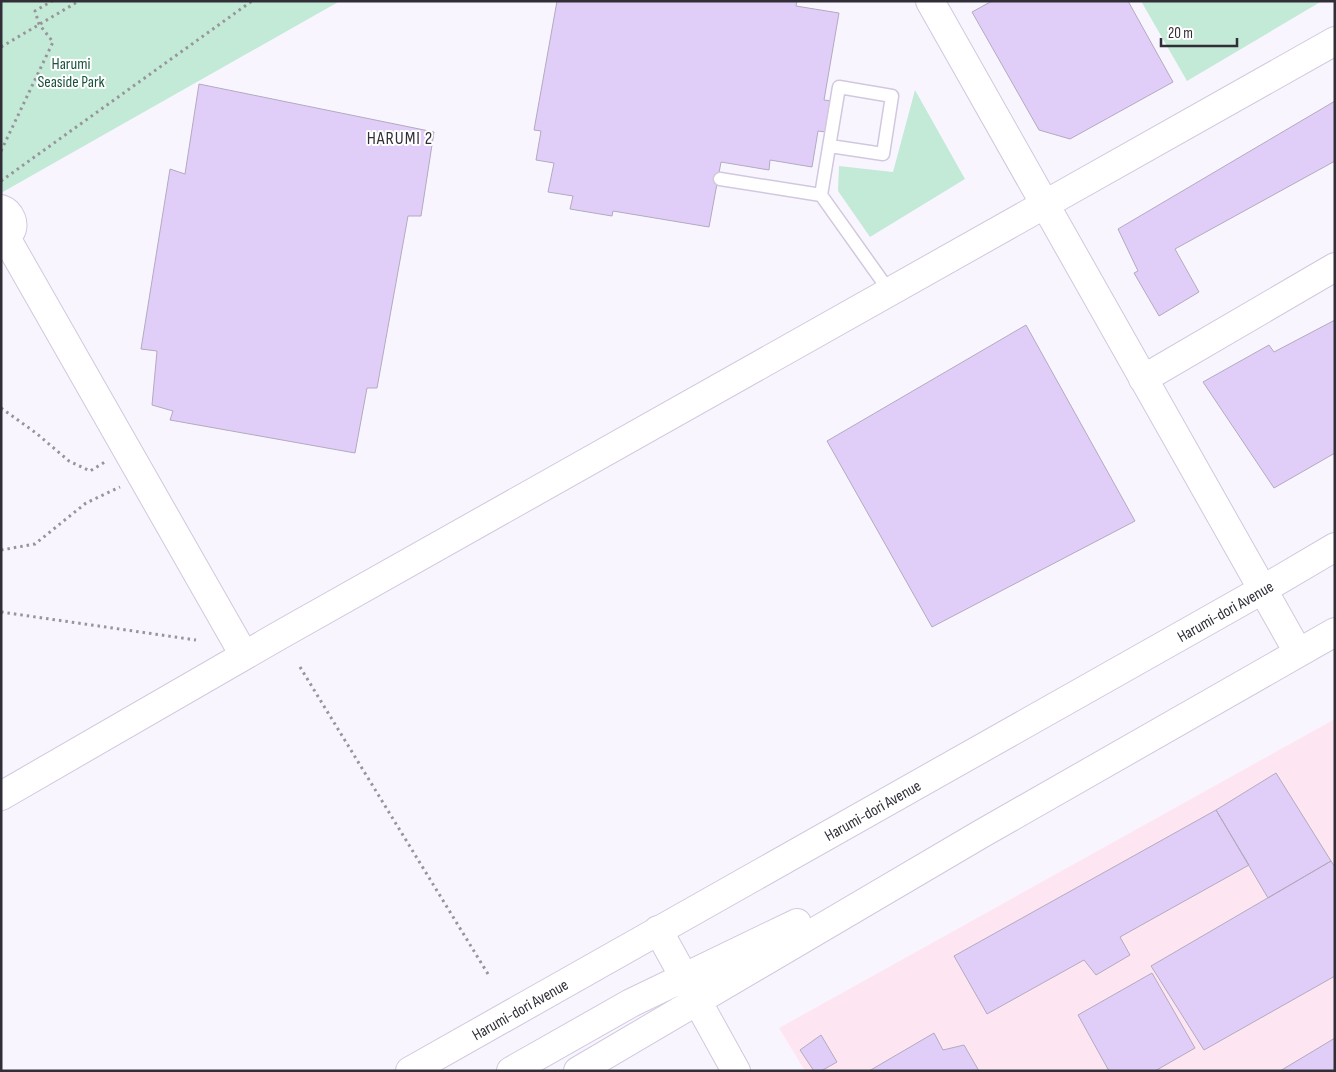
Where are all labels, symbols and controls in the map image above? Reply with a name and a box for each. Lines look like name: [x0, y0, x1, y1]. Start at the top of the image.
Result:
scale bar: [1161, 15, 1237, 47]
text: 20 m: [1168, 24, 1193, 43]
park label: Harumi Seaside Park: [37, 55, 105, 92]
district label: HARUMI 2: [367, 128, 433, 149]
street label: Harumi-dori Avenue: [1174, 577, 1277, 647]
street label: Harumi-dori Avenue: [822, 777, 925, 846]
street label: Harumi-dori Avenue: [469, 976, 572, 1045]

